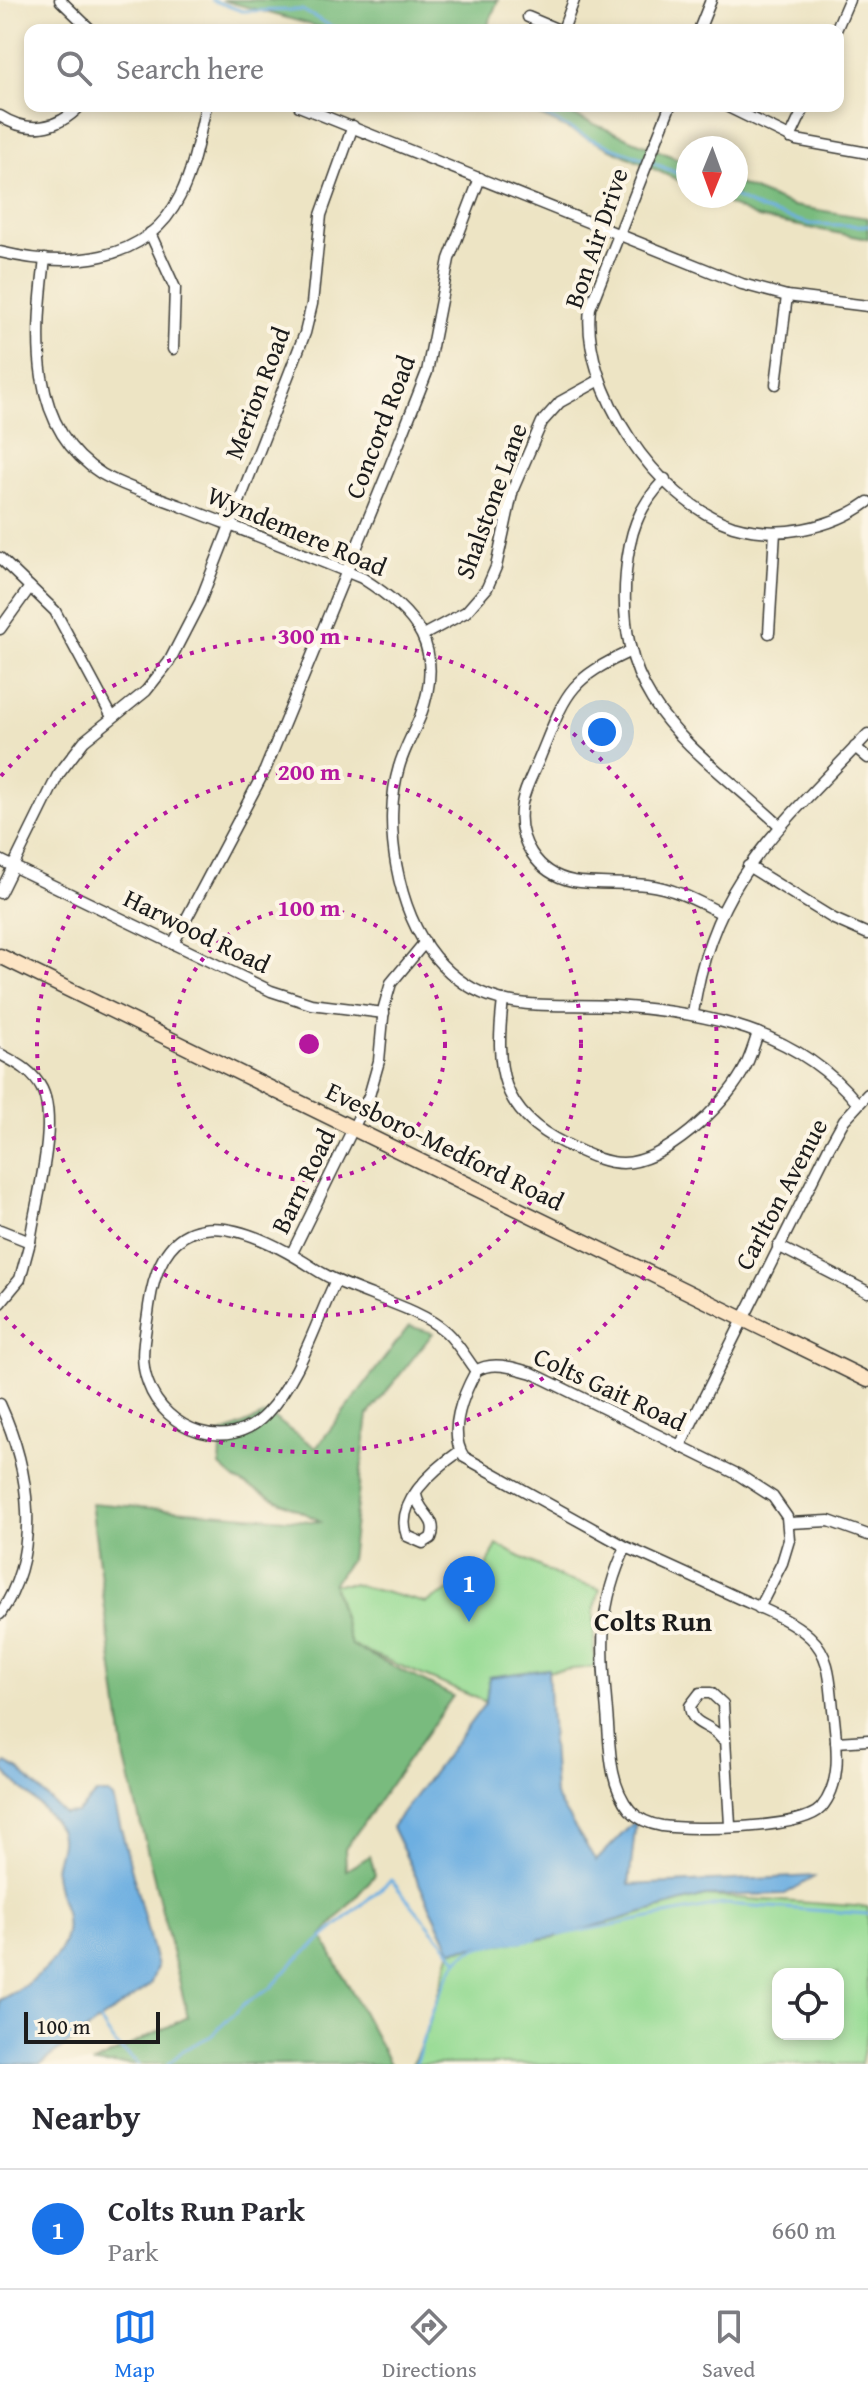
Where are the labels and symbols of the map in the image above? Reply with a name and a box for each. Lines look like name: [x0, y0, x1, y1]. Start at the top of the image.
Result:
north arrow: [676, 136, 748, 208]
street label: Bon Air Drive: [553, 162, 638, 313]
street label: Merion Road: [213, 321, 300, 465]
street label: Concord Road: [334, 349, 425, 504]
street label: Shalstone Lane: [444, 417, 537, 585]
street label: Wyndemere Road: [201, 475, 393, 586]
text: 300 m: [277, 618, 341, 653]
your location: [582, 712, 622, 752]
text: 200 m: [277, 754, 341, 789]
street label: Harwood Road: [117, 878, 277, 983]
text: 100 m: [277, 890, 341, 925]
centre of rings: [295, 1030, 323, 1058]
street label: Evesboro-Medford Road: [320, 1071, 571, 1220]
street label: Carlton Avenue: [724, 1111, 837, 1277]
street label: Barn Road: [260, 1122, 345, 1240]
street label: Colts Gait Road: [528, 1336, 693, 1441]
pin: 1: [443, 1556, 495, 1622]
district label: Colts Run: [594, 1600, 713, 1641]
scale bar: [24, 2008, 160, 2044]

